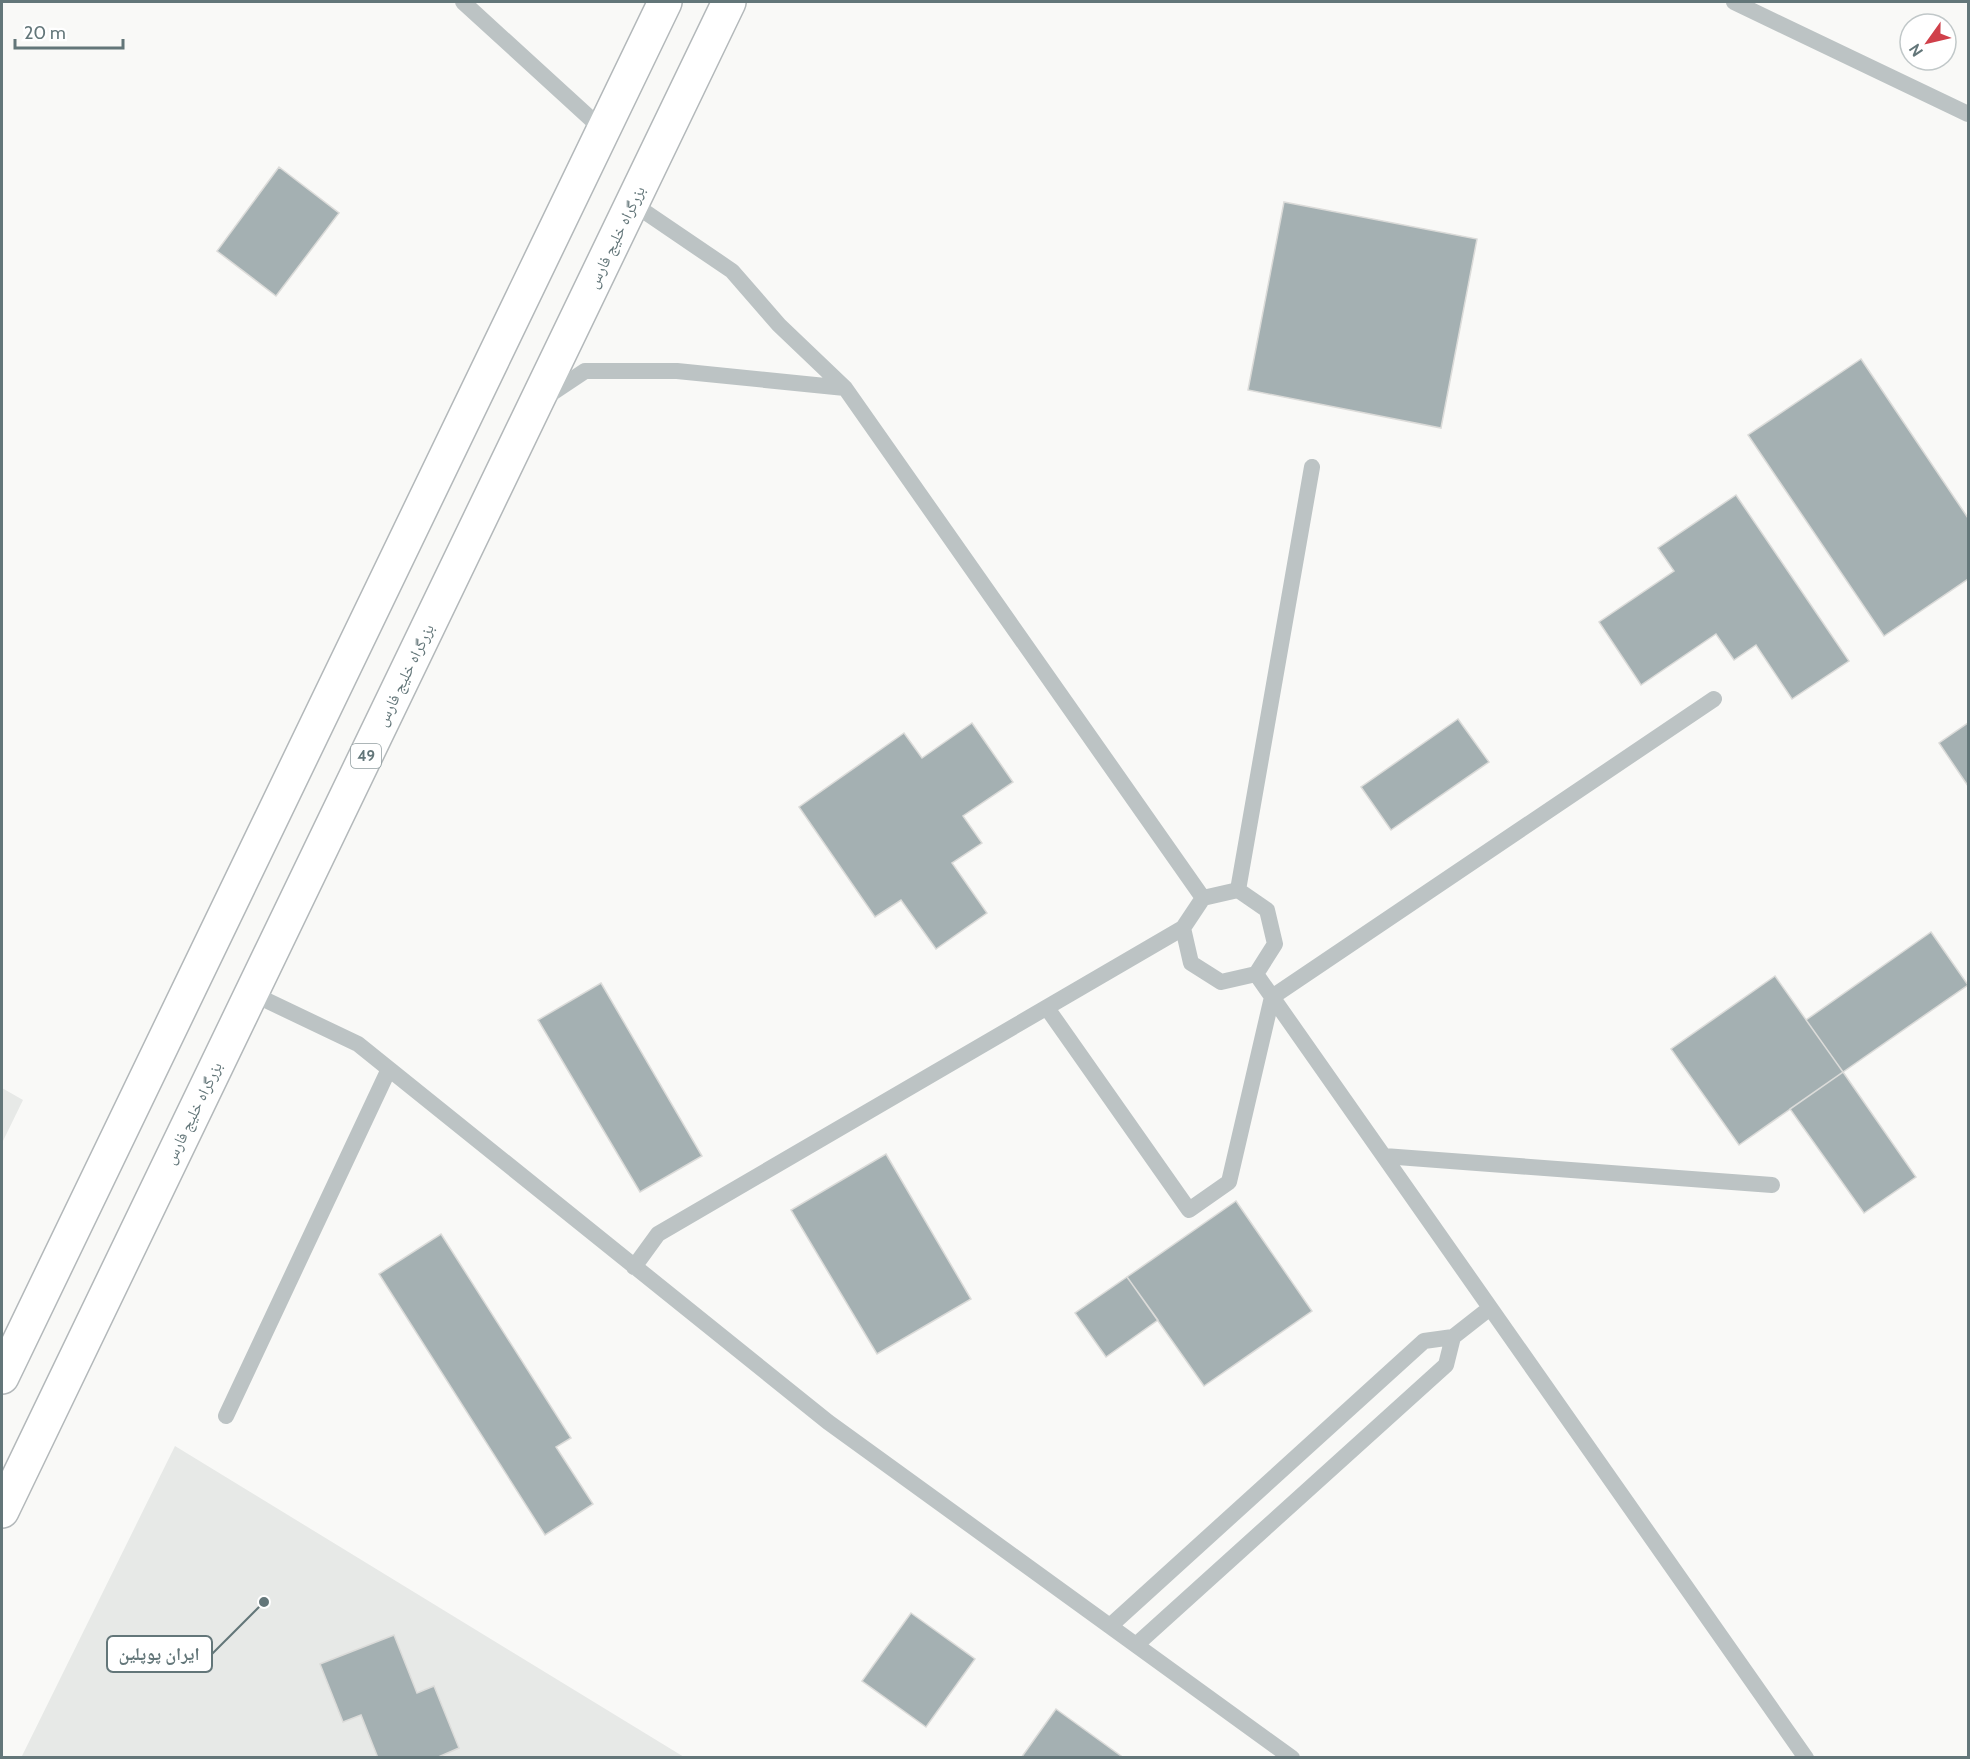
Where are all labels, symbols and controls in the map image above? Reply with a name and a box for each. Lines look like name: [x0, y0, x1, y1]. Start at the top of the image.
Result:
scale bar: [15, 12, 123, 50]
north arrow: [1898, 12, 1958, 72]
text: 20 m: [24, 22, 66, 44]
text: N: [1905, 40, 1927, 60]
street label: بزرگراه خلیج فارس: [583, 183, 650, 292]
street label: بزرگراه خلیج فارس: [372, 621, 439, 730]
road number: 49: [351, 744, 381, 768]
street label: بزرگراه خلیج فارس: [160, 1059, 227, 1168]
callout: ایران پوپلین: [107, 1636, 212, 1672]
text: ایران پوپلین: [118, 1643, 200, 1665]

